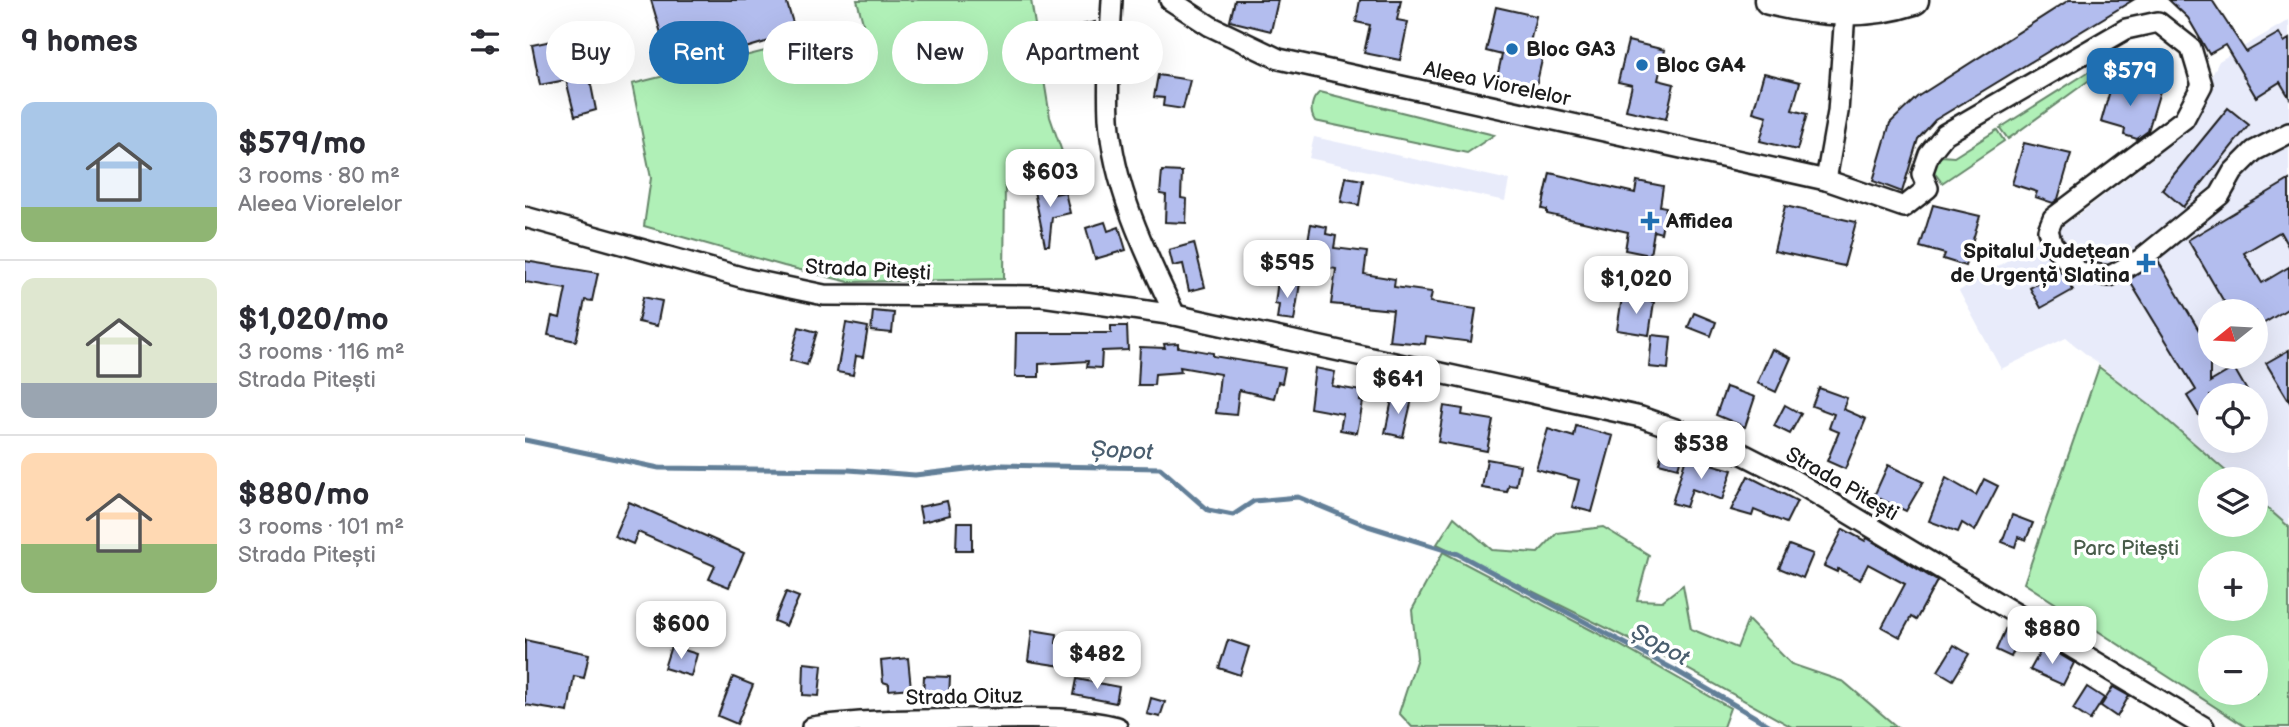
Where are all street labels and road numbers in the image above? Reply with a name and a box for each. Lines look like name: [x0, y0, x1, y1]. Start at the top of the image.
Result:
street label: Aleea Viorelelor: [1421, 56, 1573, 112]
street label: Strada Pitești: [804, 254, 932, 286]
street label: Strada Pitești: [1781, 442, 1903, 526]
street label: Strada Oituz: [905, 683, 1024, 711]

